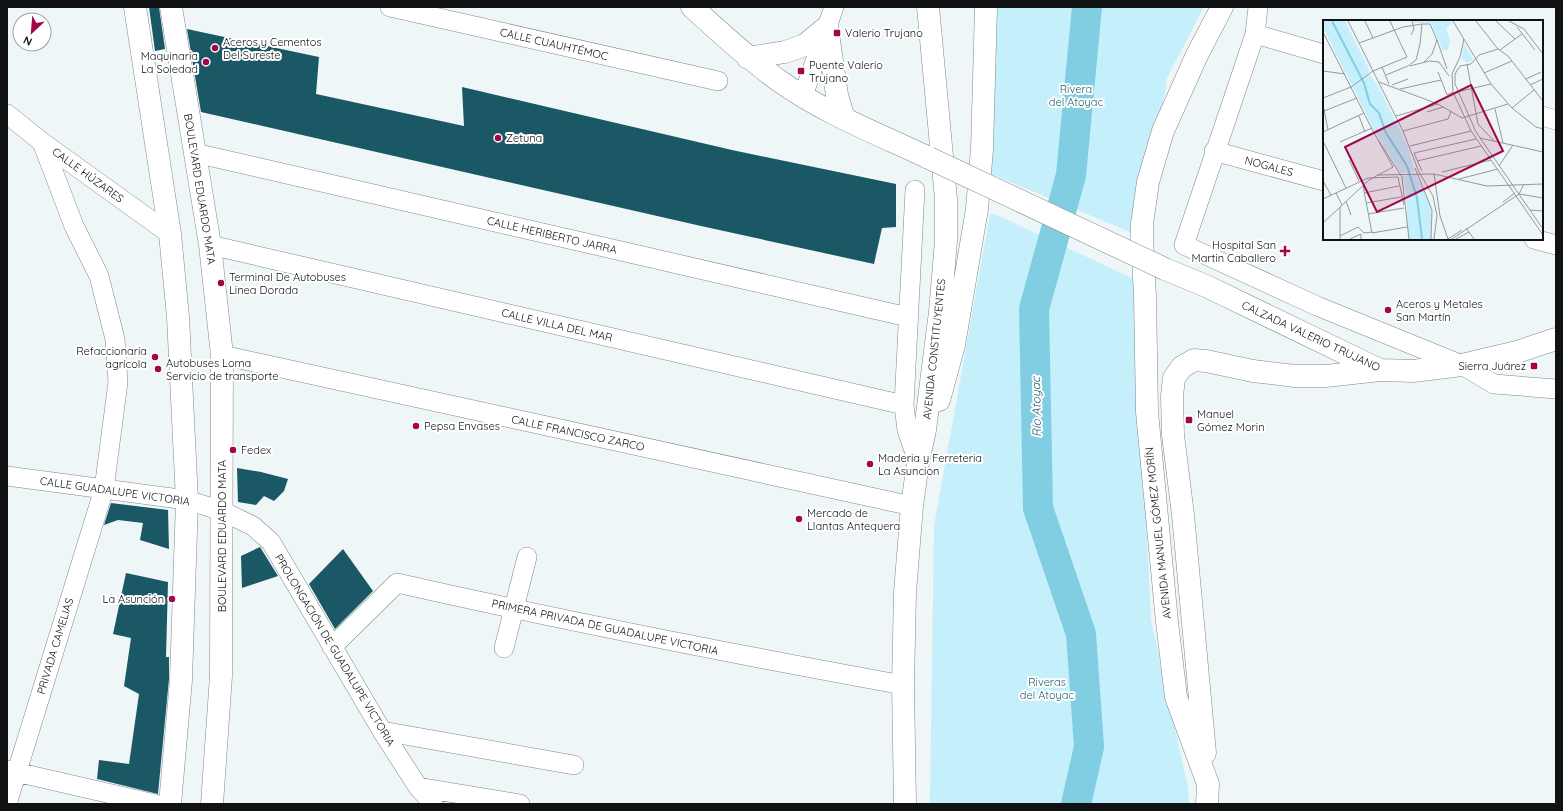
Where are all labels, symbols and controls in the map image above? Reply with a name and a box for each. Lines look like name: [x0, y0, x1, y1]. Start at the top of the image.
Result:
north arrow: [12, 12, 52, 52]
inset map: [1323, 20, 1543, 240]
street label: CALLE CUAUHTÉMOC: [499, 25, 609, 63]
place label: Valerio Trujano: [845, 26, 923, 40]
marker: Valerio Trujano: [832, 28, 842, 38]
text: N: [21, 33, 34, 49]
place label: Aceros y Cementos Del Sureste: [223, 35, 322, 62]
marker: Aceros y Cementos Del Sureste: [210, 43, 220, 53]
place label: Maquinaria La Soledad: [141, 49, 198, 76]
marker: Maquinaria La Soledad: [201, 57, 211, 67]
place label: Puente Valerio Trujano: [809, 58, 883, 85]
marker: Puente Valerio Trujano: [796, 66, 806, 76]
park label: Rivera del Atoyac: [1049, 82, 1104, 109]
street label: BOULEVARD EDUARDO MATA: [181, 113, 219, 265]
place label: Zetuna: [506, 131, 542, 145]
marker: Zetuna: [493, 133, 503, 143]
street label: CALLE HÚZARES: [49, 144, 127, 206]
street label: NOGALES: [1243, 153, 1295, 179]
street label: CALLE HERIBERTO JARRA: [486, 213, 618, 257]
place label: Hospital San Martin Caballero: [1192, 238, 1276, 265]
marker: Hospital San Martin Caballero: [1279, 245, 1291, 257]
place label: Terminal De Autobuses Linea Dorada: [229, 270, 346, 297]
marker: Terminal De Autobuses Linea Dorada: [216, 278, 226, 288]
street label: AVENIDA CONSTITUYENTES: [920, 278, 948, 420]
place label: Aceros y Metales San Martín: [1396, 297, 1483, 324]
street label: CALZADA VALERIO TRUJANO: [1239, 298, 1383, 374]
street label: CALLE VILLA DEL MAR: [500, 305, 614, 345]
marker: Aceros y Metales San Martín: [1383, 305, 1393, 315]
place label: Refaccionaria agrícola: [76, 344, 147, 371]
marker: Refaccionaria agrícola: [150, 352, 160, 362]
place label: Autobuses Loma Servicio de transporte: [166, 356, 278, 383]
place label: Sierra Juárez: [1459, 359, 1526, 373]
marker: Sierra Juárez: [1529, 361, 1539, 371]
marker: Autobuses Loma Servicio de transporte: [153, 364, 163, 374]
water label: Río Atoyac: [1028, 375, 1044, 437]
place label: Manuel Gómez Morin: [1197, 407, 1265, 434]
street label: CALLE FRANCISCO ZARCO: [510, 412, 646, 454]
marker: Manuel Gómez Morin: [1184, 415, 1194, 425]
place label: Pepsa Envases: [424, 419, 500, 433]
marker: Pepsa Envases: [411, 421, 421, 431]
place label: Fedex: [241, 443, 271, 457]
marker: Fedex: [228, 445, 238, 455]
street label: AVENIDA MANUEL GÓMEZ MORÍN: [1142, 446, 1174, 620]
place label: Maderia y Ferreteria La Asuncion: [878, 451, 982, 478]
marker: Maderia y Ferreteria La Asuncion: [865, 459, 875, 469]
street label: BOULEVARD EDUARDO MATA: [215, 460, 229, 612]
street label: CALLE GUADALUPE VICTORIA: [39, 474, 191, 508]
place label: Mercado de Llantas Antequera: [807, 506, 900, 533]
marker: Mercado de Llantas Antequera: [794, 514, 804, 524]
street label: PROLONGACIÓN DE GUADALUPE VICTORIA: [272, 551, 398, 749]
place label: La Asunción: [103, 592, 164, 606]
marker: La Asunción: [167, 594, 177, 604]
street label: PRIVADA CAMELIAS: [34, 596, 76, 696]
street label: PRIMERA PRIVADA DE GUADALUPE VICTORIA: [490, 596, 720, 658]
park label: Riveras del Atoyac: [1020, 675, 1075, 702]

